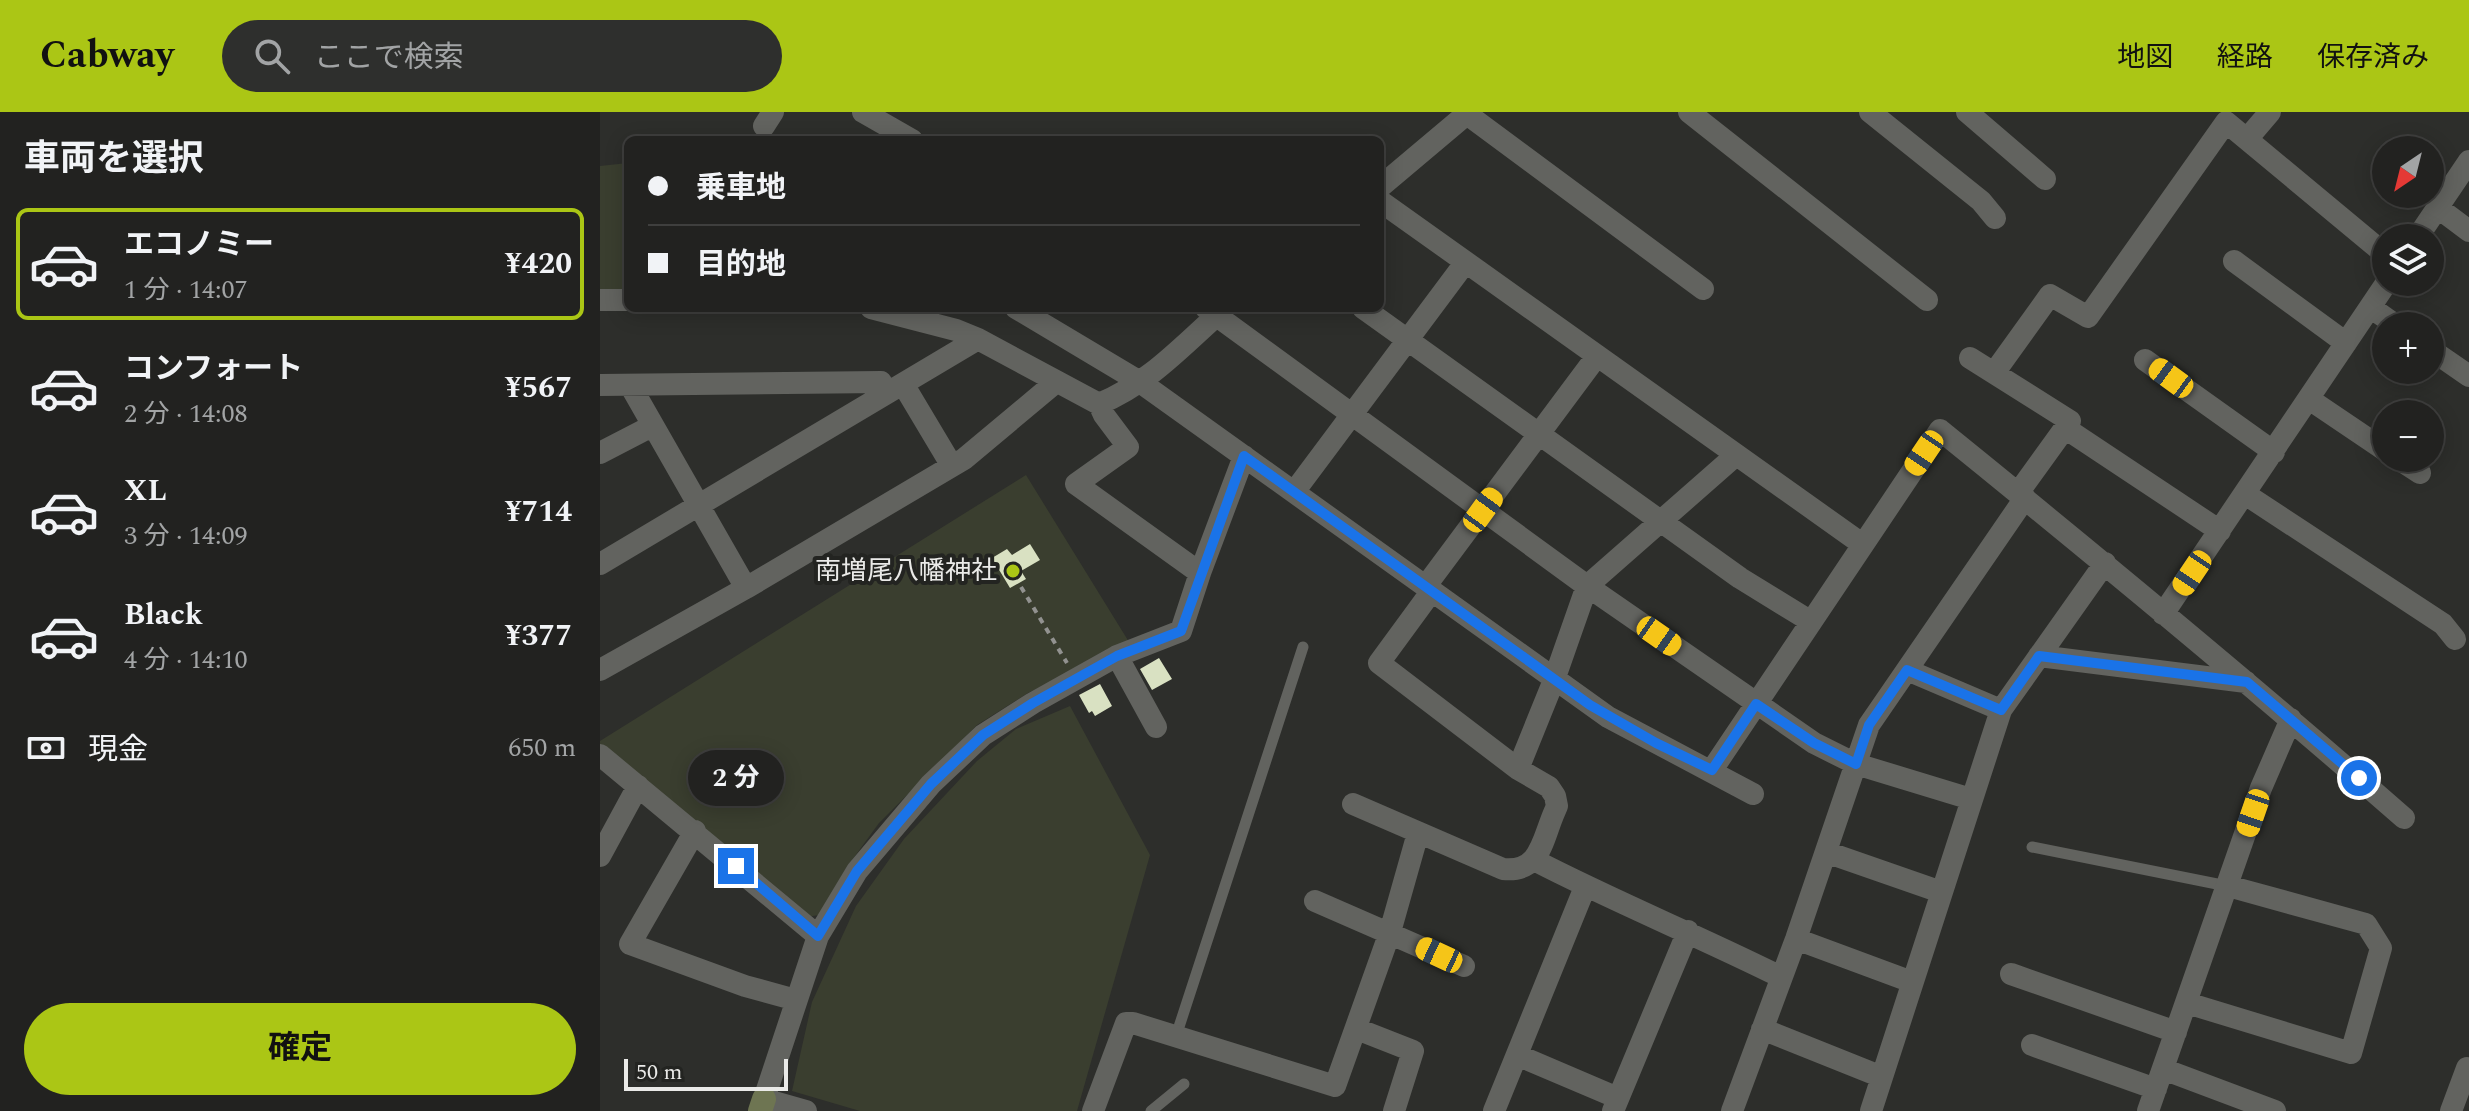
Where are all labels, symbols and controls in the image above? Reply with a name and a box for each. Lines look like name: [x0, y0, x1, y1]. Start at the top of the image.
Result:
search box: [222, 20, 782, 92]
text: Cabway: [40, 27, 174, 85]
icon: search: [250, 34, 294, 78]
text: ここで検索: [314, 35, 464, 81]
text: 地図: [2117, 36, 2173, 79]
text: 経路: [2217, 36, 2273, 79]
text: 保存済み: [2317, 36, 2429, 79]
text: 車両を選択: [24, 132, 204, 187]
north arrow: [2372, 136, 2444, 208]
map controls: [2372, 136, 2444, 472]
text: 乗車地: [696, 165, 786, 211]
text: エコノミー: [124, 222, 274, 268]
button: layers: [2372, 224, 2444, 296]
icon: car: [28, 228, 100, 300]
text: ¥420: [505, 241, 572, 287]
text: 目的地: [696, 242, 786, 288]
text: 1 分 · 14:07: [124, 270, 248, 310]
button: +: [2372, 312, 2444, 384]
text: コンフォート: [124, 346, 303, 392]
icon: car: [28, 352, 100, 424]
car: [2145, 354, 2197, 402]
text: ¥567: [505, 365, 572, 411]
text: 2 分 · 14:08: [124, 394, 248, 434]
button: −: [2372, 400, 2444, 472]
car: [1901, 426, 1947, 480]
text: XL: [124, 468, 167, 514]
icon: car: [28, 476, 100, 548]
car: [1459, 484, 1507, 536]
text: ¥714: [505, 489, 572, 535]
text: 3 分 · 14:09: [124, 516, 248, 556]
car: [2169, 546, 2215, 600]
place label: 南増尾八幡神社: [815, 551, 997, 591]
marker: 南増尾八幡神社: [1004, 562, 1022, 580]
text: Black: [124, 592, 203, 638]
icon: car: [28, 600, 100, 672]
car: [1632, 612, 1686, 660]
text: ¥377: [505, 613, 572, 659]
text: 4 分 · 14:10: [124, 640, 248, 680]
icon: cash: [24, 726, 68, 770]
text: 現金: [88, 727, 148, 773]
text: 650 m: [508, 728, 576, 768]
callout: 2 分: [688, 750, 784, 806]
text: 2 分: [712, 758, 760, 798]
route start: [2341, 760, 2377, 796]
car: [2234, 786, 2272, 840]
route end: [718, 848, 754, 884]
car: [1412, 934, 1466, 976]
button: 確定: [24, 1003, 576, 1095]
scale bar: [624, 1055, 788, 1091]
text: 50 m: [636, 1056, 682, 1089]

